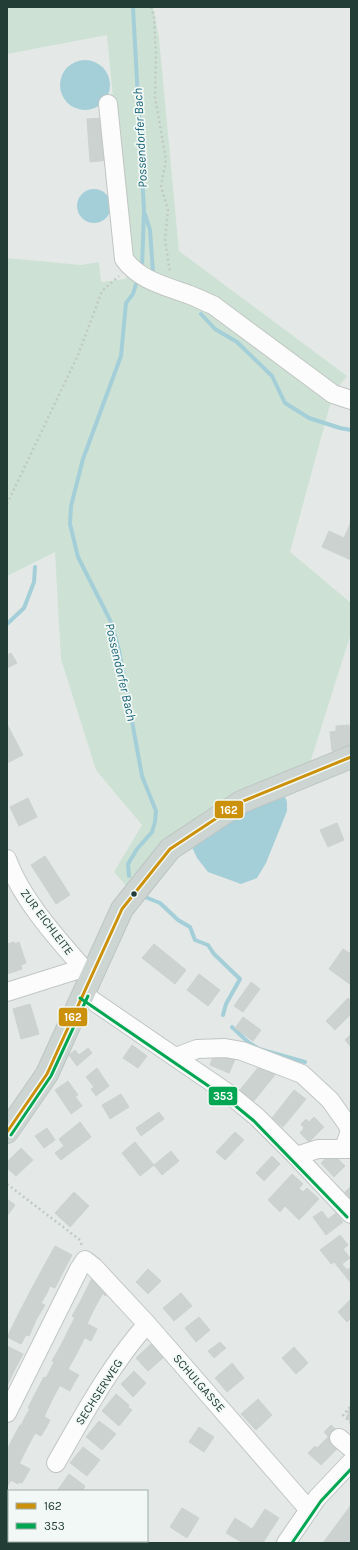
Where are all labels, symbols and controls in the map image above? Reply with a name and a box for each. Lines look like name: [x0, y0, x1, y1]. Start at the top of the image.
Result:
water label: Possendorfer Bach: [130, 88, 150, 188]
water label: Possendorfer Bach: [102, 621, 140, 723]
line badge: 162: [214, 800, 244, 819]
text: 162: [220, 804, 238, 817]
street label: ZUR EICHLEITE: [18, 886, 76, 958]
unlabelled marker: [129, 889, 139, 899]
line badge: 162: [58, 1007, 88, 1027]
text: 162: [64, 1011, 82, 1024]
line badge: 353: [208, 1086, 238, 1106]
text: 353: [213, 1090, 233, 1103]
street label: SCHULGASSE: [170, 1351, 228, 1415]
street label: SECHSERWEG: [72, 1356, 126, 1428]
legend: [8, 1490, 148, 1542]
text: 162: [44, 1499, 62, 1513]
text: 353: [44, 1519, 65, 1533]

